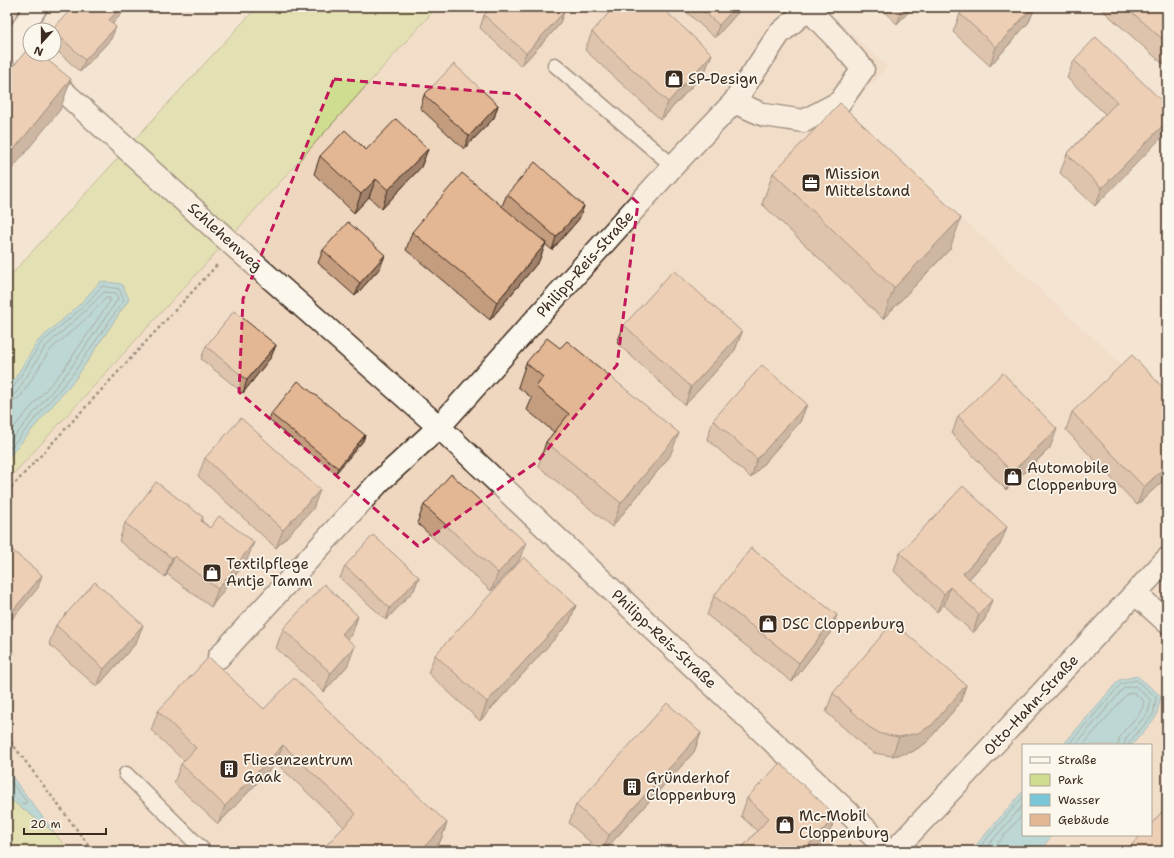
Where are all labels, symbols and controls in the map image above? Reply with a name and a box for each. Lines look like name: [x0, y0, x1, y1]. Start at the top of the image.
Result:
north arrow: [22, 22, 62, 62]
text: N: [32, 42, 45, 59]
shop icon: SP-Design: [663, 68, 685, 90]
place label: SP-Design: [688, 69, 758, 89]
place label: Mission Mittelstand: [825, 164, 911, 201]
office icon: Mission Mittelstand: [800, 172, 822, 194]
street label: Schlehenweg: [183, 198, 267, 276]
street label: Philipp-Reis-Straße: [532, 206, 638, 322]
place label: Automobile Cloppenburg: [1027, 458, 1117, 495]
shop icon: Automobile Cloppenburg: [1002, 466, 1024, 488]
place label: Textilpflege Antje Tamm: [226, 554, 312, 591]
shop icon: Textilpflege Antje Tamm: [201, 562, 223, 584]
street label: Philipp-Reis-Straße: [607, 585, 721, 693]
shop icon: DSC Cloppenburg: [757, 613, 779, 635]
place label: DSC Cloppenburg: [782, 614, 904, 634]
street label: Otto-Hahn-Straße: [980, 651, 1082, 759]
legend: [1022, 744, 1152, 836]
place label: Fliesenzentrum Gaak: [243, 750, 353, 787]
building icon: Fliesenzentrum Gaak: [218, 758, 240, 780]
place label: Gründerhof Cloppenburg: [646, 768, 736, 805]
text: Park: [1058, 772, 1084, 788]
building icon: Gründerhof Cloppenburg: [621, 776, 643, 798]
text: Wasser: [1058, 792, 1100, 808]
place label: Mc-Mobil Cloppenburg: [799, 806, 889, 843]
scale bar: [24, 810, 106, 836]
text: Gebäude: [1058, 812, 1109, 828]
shop icon: Mc-Mobil Cloppenburg: [774, 814, 796, 836]
text: 20 m: [30, 816, 61, 832]

